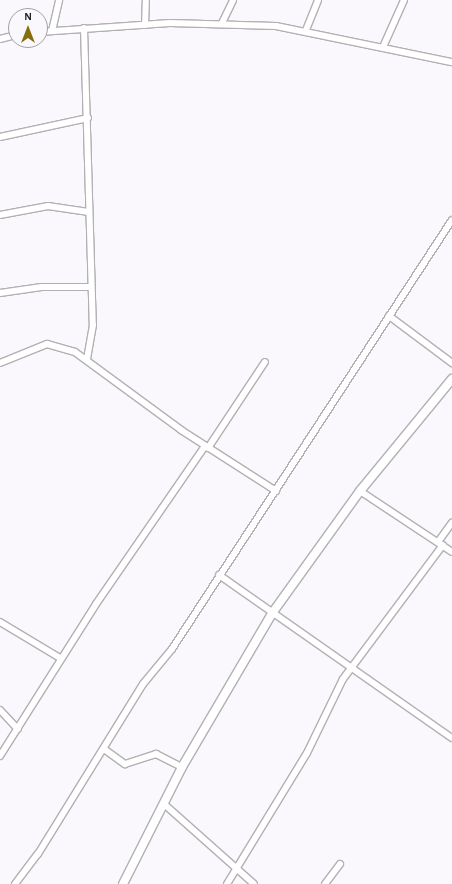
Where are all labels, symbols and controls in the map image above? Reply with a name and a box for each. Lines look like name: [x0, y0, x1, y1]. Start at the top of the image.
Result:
north arrow: [8, 8, 48, 48]
text: N: [24, 11, 32, 22]

